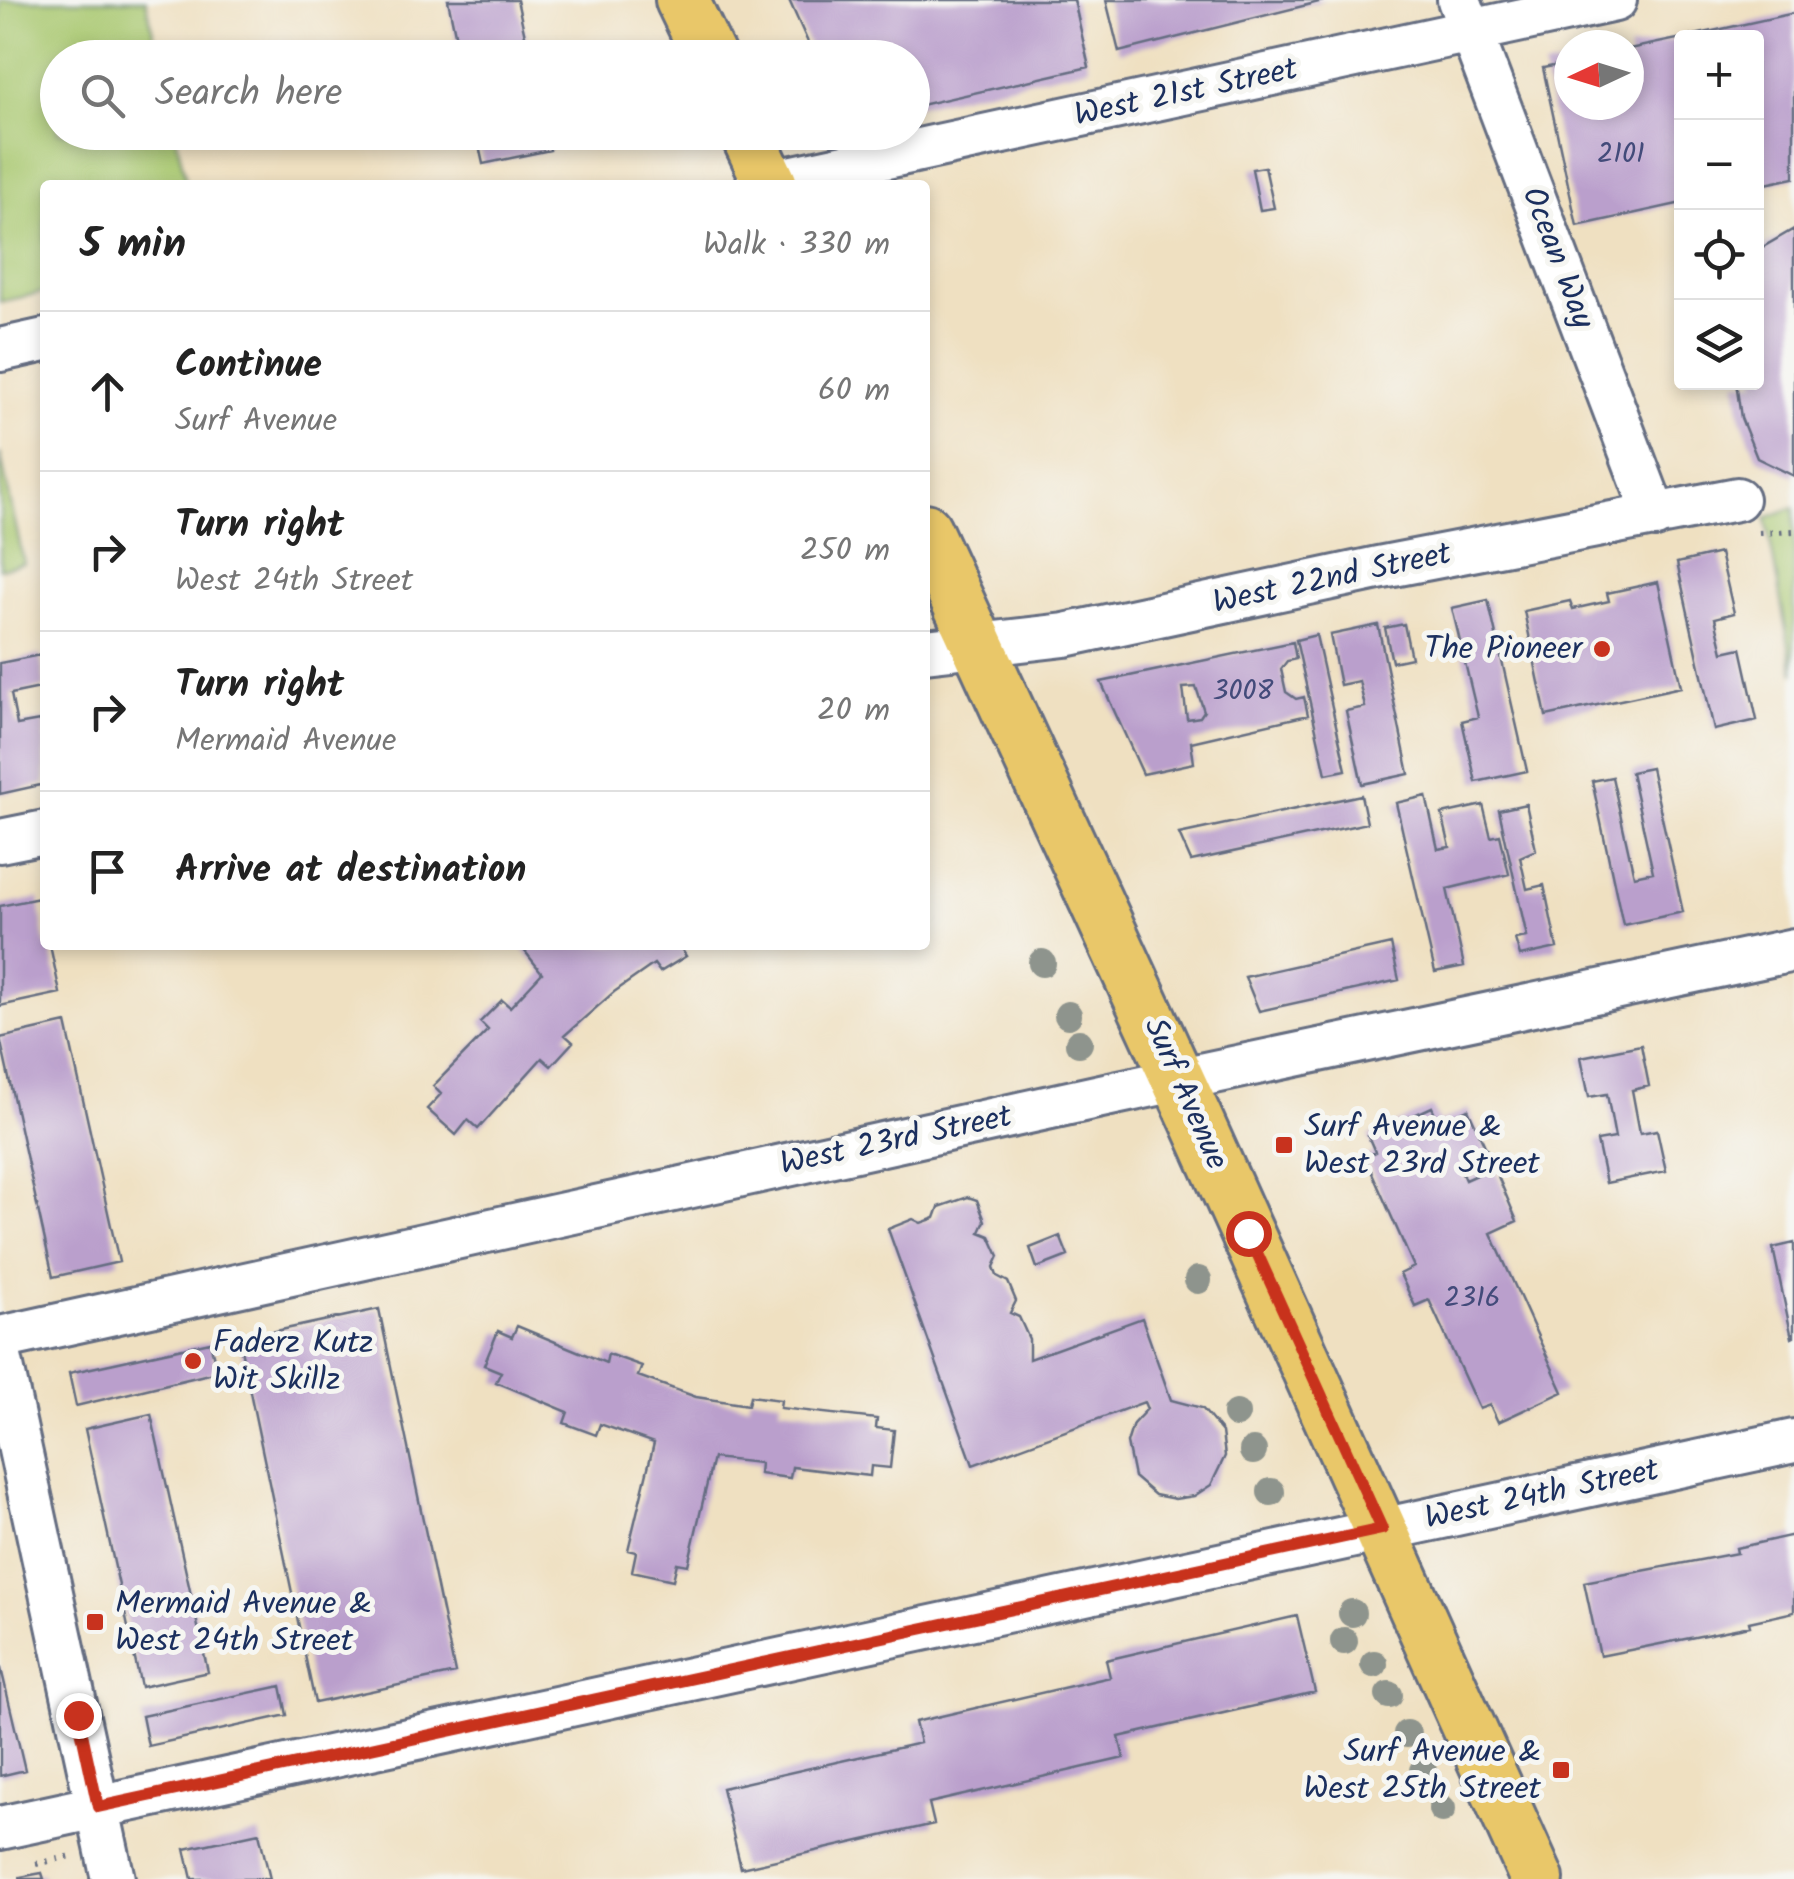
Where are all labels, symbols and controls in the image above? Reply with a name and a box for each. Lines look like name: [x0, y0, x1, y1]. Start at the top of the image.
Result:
north arrow: [1554, 30, 1644, 120]
map controls: [1674, 30, 1764, 390]
button: +: [1674, 30, 1764, 120]
search box: [40, 40, 930, 150]
street label: West 21st Street: [1070, 44, 1303, 142]
text: Search here: [155, 65, 342, 125]
icon: search: [75, 68, 130, 123]
button: −: [1674, 120, 1764, 210]
house number: 2101: [1597, 132, 1645, 177]
street label: Ocean Way: [1507, 180, 1608, 337]
button: locate: [1674, 210, 1764, 300]
text: 5 min: [80, 212, 186, 279]
text: Walk · 330 m: [703, 220, 890, 271]
button: layers: [1674, 300, 1764, 390]
text: Continue: [175, 336, 322, 396]
icon: ahead: [80, 364, 135, 419]
text: 60 m: [818, 366, 890, 417]
text: Surf Avenue: [175, 396, 337, 447]
text: Turn right: [175, 496, 344, 556]
icon: right: [80, 524, 135, 579]
text: 250 m: [800, 526, 890, 577]
street label: West 22nd Street: [1208, 529, 1456, 629]
text: West 24th Street: [175, 556, 413, 607]
place label: The Pioneer: [1425, 624, 1584, 675]
marker: The Pioneer: [1591, 638, 1613, 660]
text: Turn right: [175, 656, 344, 716]
house number: 3008: [1213, 669, 1274, 714]
icon: right: [80, 684, 135, 739]
text: 20 m: [817, 686, 890, 737]
text: Mermaid Avenue: [175, 716, 396, 767]
text: Arrive at destination: [175, 841, 526, 901]
icon: arrive: [80, 844, 135, 899]
street label: Surf Avenue: [1129, 1010, 1241, 1178]
street label: West 23rd Street: [775, 1091, 1017, 1190]
place label: Surf Avenue & West 23rd Street: [1304, 1102, 1540, 1190]
marker: Surf Avenue & West 23rd Street: [1273, 1134, 1295, 1156]
route start: [1226, 1211, 1272, 1257]
house number: 2316: [1444, 1276, 1500, 1321]
place label: Faderz Kutz Wit Skillz: [213, 1318, 373, 1406]
marker: Faderz Kutz Wit Skillz: [182, 1350, 204, 1372]
street label: West 24th Street: [1420, 1445, 1664, 1545]
place label: Mermaid Avenue & West 24th Street: [115, 1579, 372, 1667]
marker: Mermaid Avenue & West 24th Street: [84, 1611, 106, 1633]
route end: [56, 1693, 102, 1739]
place label: Surf Avenue & West 25th Street: [1303, 1727, 1542, 1815]
marker: Surf Avenue & West 25th Street: [1550, 1759, 1572, 1781]

